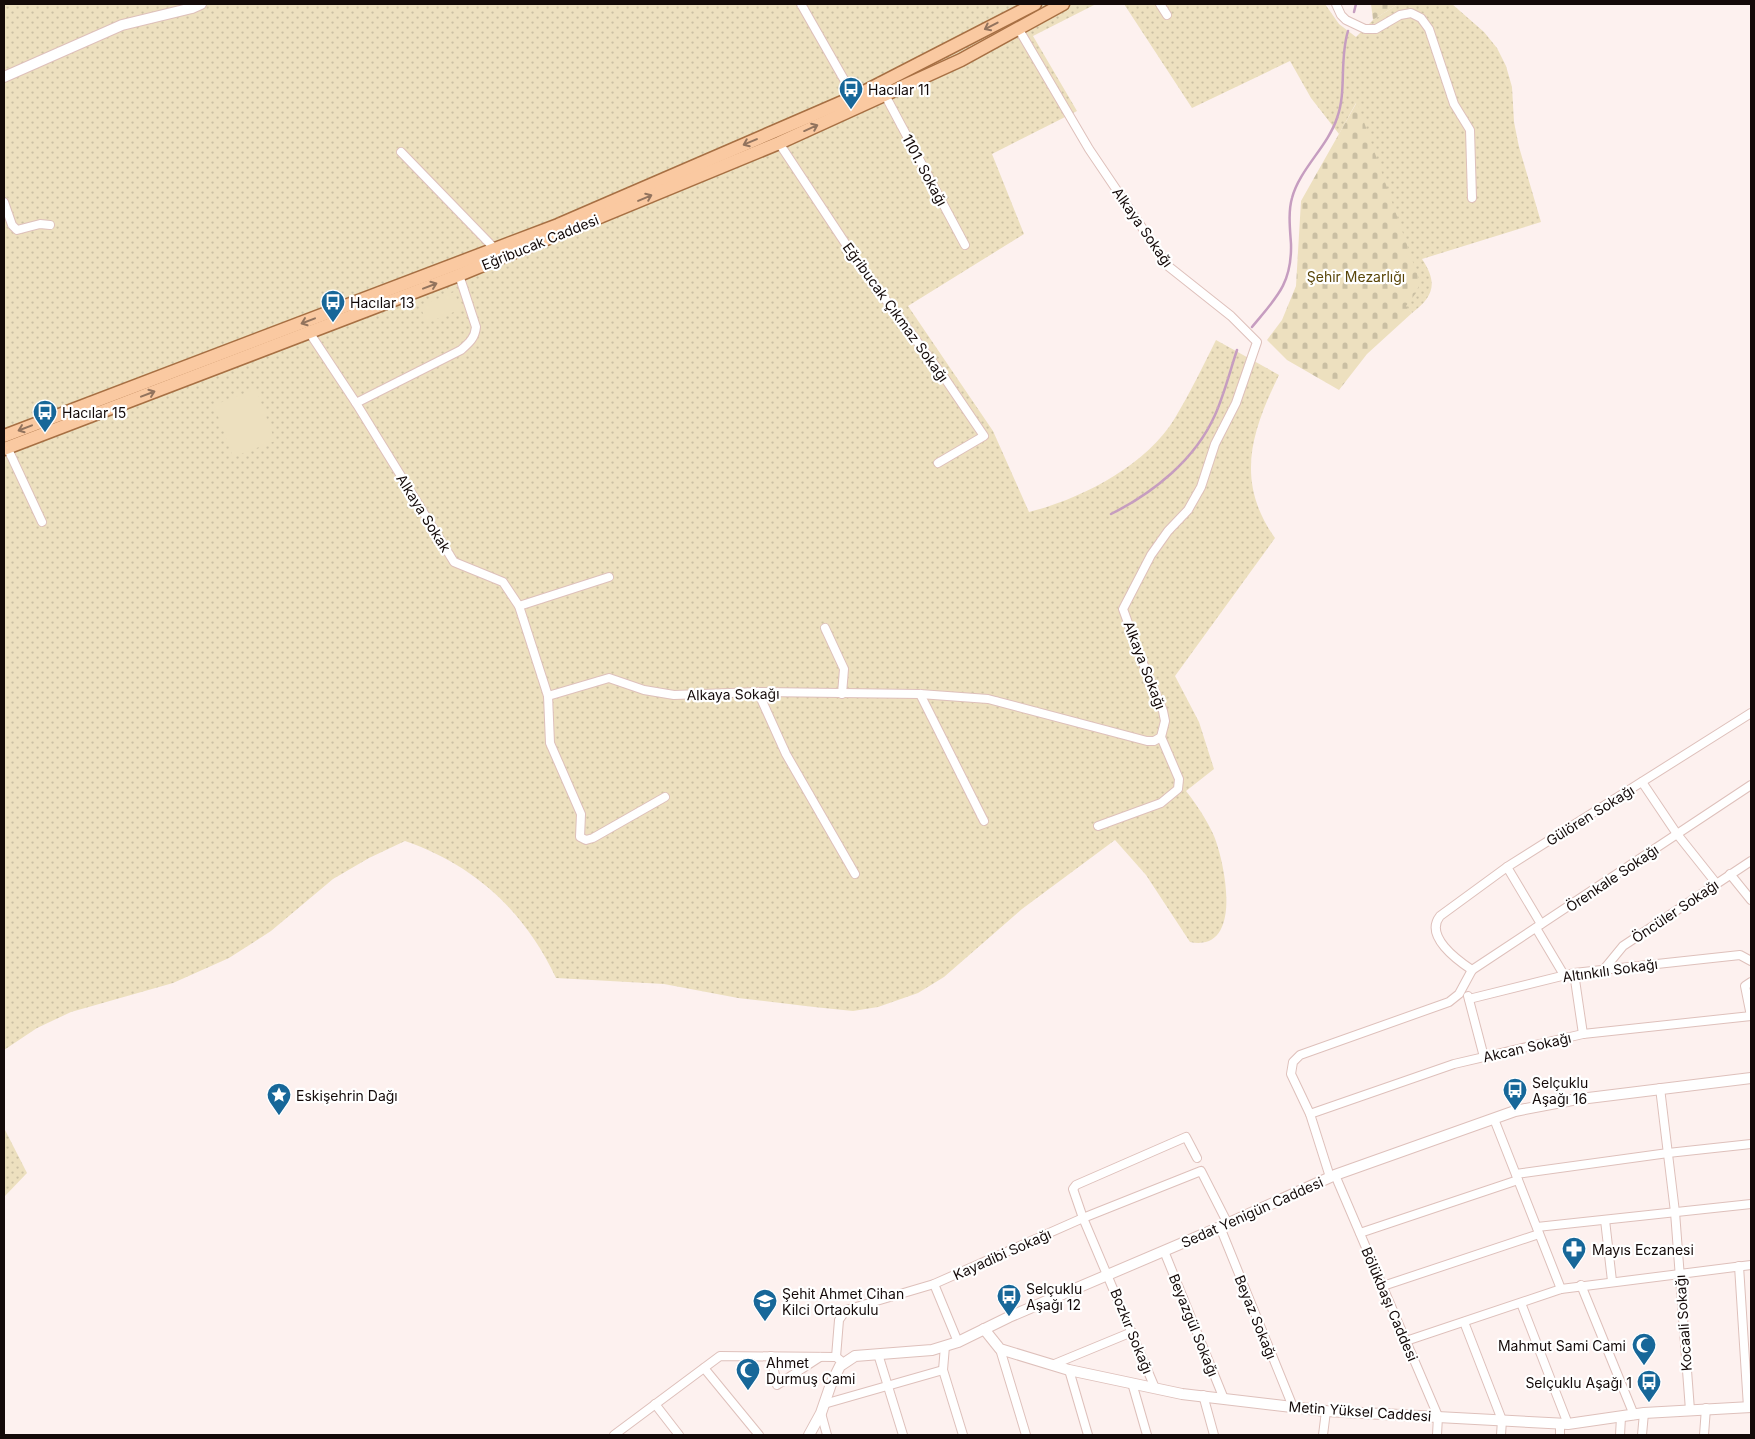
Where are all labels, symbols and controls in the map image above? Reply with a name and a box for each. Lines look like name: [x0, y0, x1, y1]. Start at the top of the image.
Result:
one-way arrow: [984, 21, 999, 31]
bus stop icon: Hacılar 11: [838, 76, 864, 110]
place label: Hacılar 11: [868, 81, 930, 98]
one-way arrow: [803, 123, 818, 133]
street label: 1101. Sokağı: [899, 131, 951, 209]
one-way arrow: [743, 137, 758, 147]
street label: Alkaya Sokağı: [1109, 184, 1177, 270]
one-way arrow: [637, 193, 652, 203]
street label: Eğribucak Caddesi: [479, 211, 601, 273]
street label: Eğribucak Çıkmaz Sokağı: [840, 239, 952, 385]
park label: Şehir Mezarlığı: [1307, 268, 1405, 285]
one-way arrow: [422, 281, 437, 290]
bus stop icon: Hacılar 13: [320, 289, 346, 323]
place label: Hacılar 13: [350, 294, 414, 311]
one-way arrow: [301, 317, 316, 326]
one-way arrow: [139, 389, 155, 398]
bus stop icon: Hacılar 15: [32, 399, 58, 433]
place label: Hacılar 15: [62, 404, 126, 421]
one-way arrow: [18, 424, 33, 433]
street label: Alkaya Sokak: [393, 471, 455, 555]
street label: Alkaya Sokağı: [1120, 619, 1170, 711]
street label: Alkaya Sokağı: [686, 685, 780, 703]
street label: Gülören Sokağı: [1543, 781, 1637, 849]
street label: Örenkale Sokağı: [1562, 841, 1662, 915]
street label: Öncüler Sokağı: [1628, 876, 1722, 946]
street label: Altınkılı Sokağı: [1561, 955, 1659, 985]
street label: Akcan Sokağı: [1481, 1029, 1573, 1065]
place label: Selçuklu Aşağı 16: [1532, 1074, 1588, 1107]
bus stop icon: Selçuklu Aşağı 16: [1502, 1077, 1528, 1111]
place icon: Eskişehrin Dağı: [266, 1082, 292, 1116]
place label: Eskişehrin Dağı: [296, 1087, 398, 1104]
street label: Sedat Yenigün Caddesi: [1178, 1173, 1326, 1251]
street label: Kayadibi Sokağı: [950, 1225, 1054, 1283]
pharmacy icon: Mayıs Eczanesi: [1561, 1236, 1587, 1270]
place label: Mayıs Eczanesi: [1592, 1241, 1694, 1258]
street label: Bölükbaşı Caddesi: [1358, 1244, 1422, 1364]
street label: Beyazgül Sokağı: [1166, 1271, 1222, 1379]
street label: Beyaz Sokağı: [1231, 1272, 1281, 1362]
street label: Kocaali Sokağı: [1671, 1274, 1695, 1372]
place label: Selçuklu Aşağı 12: [1026, 1280, 1082, 1313]
bus stop icon: Selçuklu Aşağı 12: [996, 1283, 1022, 1317]
place label: Şehit Ahmet Cihan Kilci Ortaokulu: [782, 1285, 904, 1318]
street label: Bozkır Sokağı: [1107, 1286, 1157, 1376]
school or university icon: Şehit Ahmet Cihan Kilci Ortaokulu: [752, 1288, 778, 1322]
mosque icon: Mahmut Sami Cami: [1631, 1332, 1657, 1366]
place label: Mahmut Sami Cami: [1498, 1337, 1626, 1354]
place label: Ahmet Durmuş Cami: [766, 1354, 855, 1387]
mosque icon: Ahmet Durmuş Cami: [735, 1357, 761, 1391]
bus stop icon: Selçuklu Aşağı 1: [1636, 1369, 1662, 1403]
place label: Selçuklu Aşağı 1: [1525, 1374, 1632, 1391]
street label: Metin Yüksel Caddesi: [1288, 1398, 1432, 1424]

